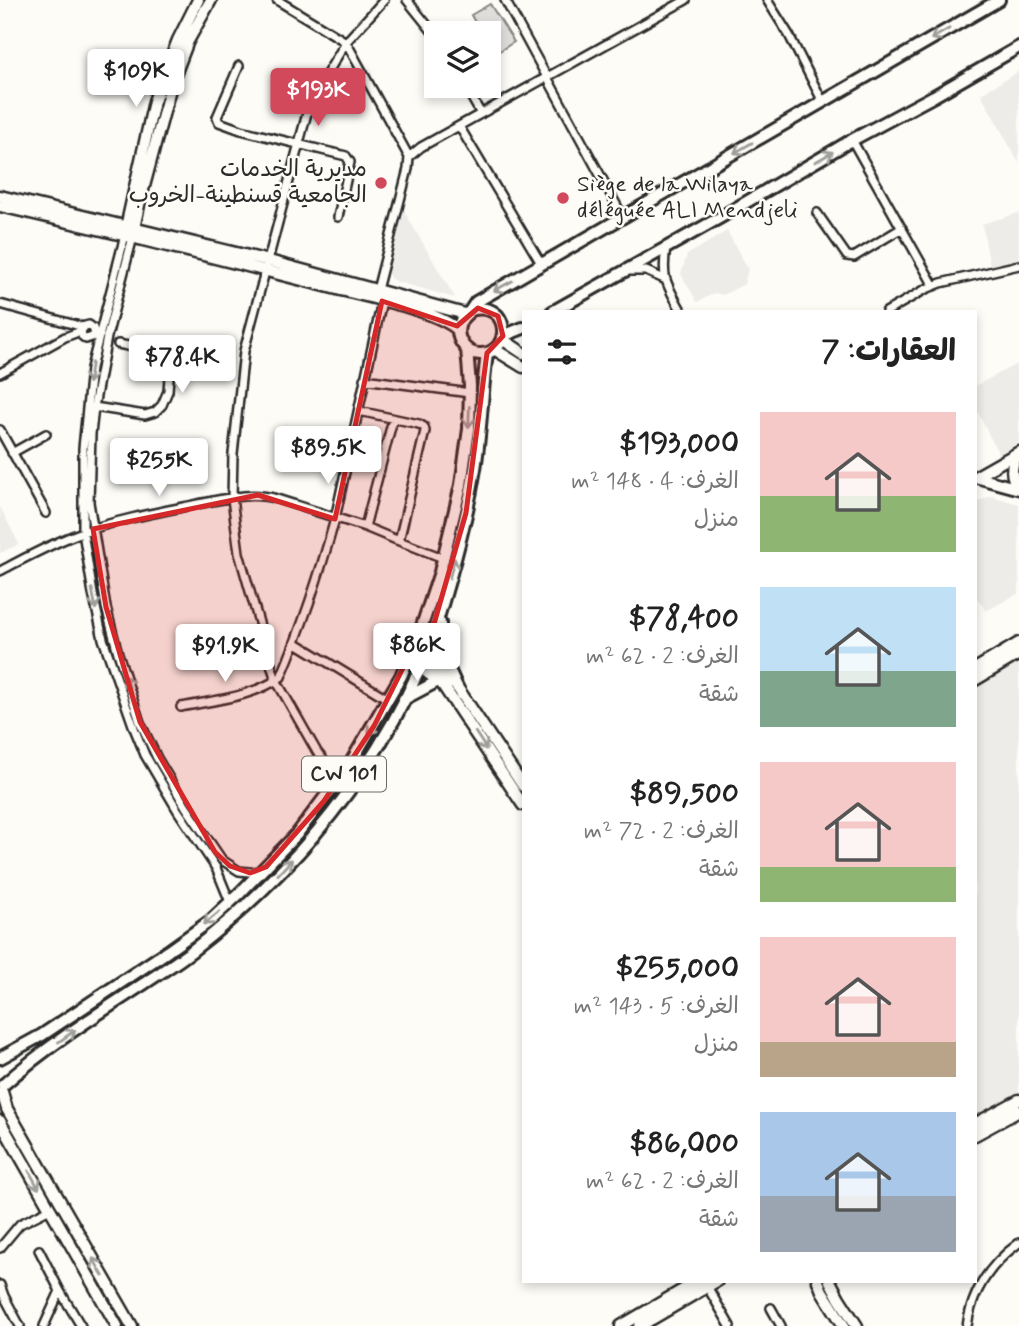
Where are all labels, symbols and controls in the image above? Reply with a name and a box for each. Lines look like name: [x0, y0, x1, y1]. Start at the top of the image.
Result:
map controls: [424, 21, 501, 98]
button: layers: [424, 21, 501, 98]
one-way arrow: [930, 27, 950, 41]
pin: $109K: [87, 50, 185, 109]
text: $109K: [103, 57, 169, 87]
pin: $193K: [269, 68, 367, 128]
text: $193K: [286, 76, 350, 106]
one-way arrow: [733, 141, 753, 155]
one-way arrow: [814, 149, 834, 163]
place label: مديرية الخدمات الجامعية قسنطينة-الخروب: [129, 155, 367, 211]
place label: Siège de la Wilaya déléguée ALI Mendjeli: [577, 170, 798, 226]
marker: مديرية الخدمات الجامعية قسنطينة-الخروب: [373, 175, 389, 191]
marker: Siège de la Wilaya déléguée ALI Mendjeli: [555, 190, 571, 206]
one-way arrow: [494, 279, 514, 293]
text: العقارات: 7: [821, 332, 956, 371]
icon: filters: [543, 333, 581, 371]
pin: $78.4K: [125, 336, 239, 395]
text: $78.4K: [145, 343, 219, 373]
one-way arrow: [84, 361, 97, 383]
one-way arrow: [463, 406, 476, 429]
text: $193,000: [619, 424, 739, 463]
pin: $89.5K: [271, 426, 385, 486]
text: $89.5K: [290, 434, 366, 464]
pin: $255K: [110, 438, 208, 498]
icon: home: [816, 440, 900, 524]
text: $255K: [126, 446, 192, 476]
text: الغرف: 4 · 148 m²: [571, 467, 739, 497]
text: منزل: [694, 505, 739, 535]
one-way arrow: [447, 557, 460, 579]
one-way arrow: [88, 587, 101, 610]
text: $78,400: [629, 599, 739, 638]
icon: home: [816, 615, 900, 699]
pin: $91.9K: [168, 624, 282, 684]
pin: $86K: [376, 624, 458, 683]
text: $86K: [389, 631, 445, 661]
text: $91.9K: [191, 632, 259, 662]
text: الغرف: 2 · 62 m²: [586, 642, 739, 672]
one-way arrow: [122, 676, 134, 698]
text: شقة: [699, 680, 739, 710]
one-way arrow: [366, 715, 380, 735]
one-way arrow: [474, 730, 488, 750]
road number: CW 101: [302, 756, 386, 792]
text: $89,500: [629, 774, 739, 813]
icon: home: [816, 790, 900, 874]
text: الغرف: 2 · 72 m²: [584, 817, 739, 847]
text: شقة: [699, 855, 739, 885]
one-way arrow: [277, 859, 294, 876]
one-way arrow: [204, 910, 222, 925]
text: $255,000: [616, 949, 739, 988]
icon: home: [816, 965, 900, 1049]
text: الغرف: 5 · 143 m²: [574, 992, 739, 1022]
one-way arrow: [57, 1028, 76, 1043]
text: منزل: [694, 1030, 739, 1060]
text: $86,000: [629, 1124, 739, 1163]
icon: home: [816, 1140, 900, 1224]
text: الغرف: 2 · 62 m²: [586, 1167, 739, 1197]
one-way arrow: [27, 1170, 41, 1190]
text: شقة: [699, 1205, 739, 1235]
one-way arrow: [90, 1257, 104, 1277]

